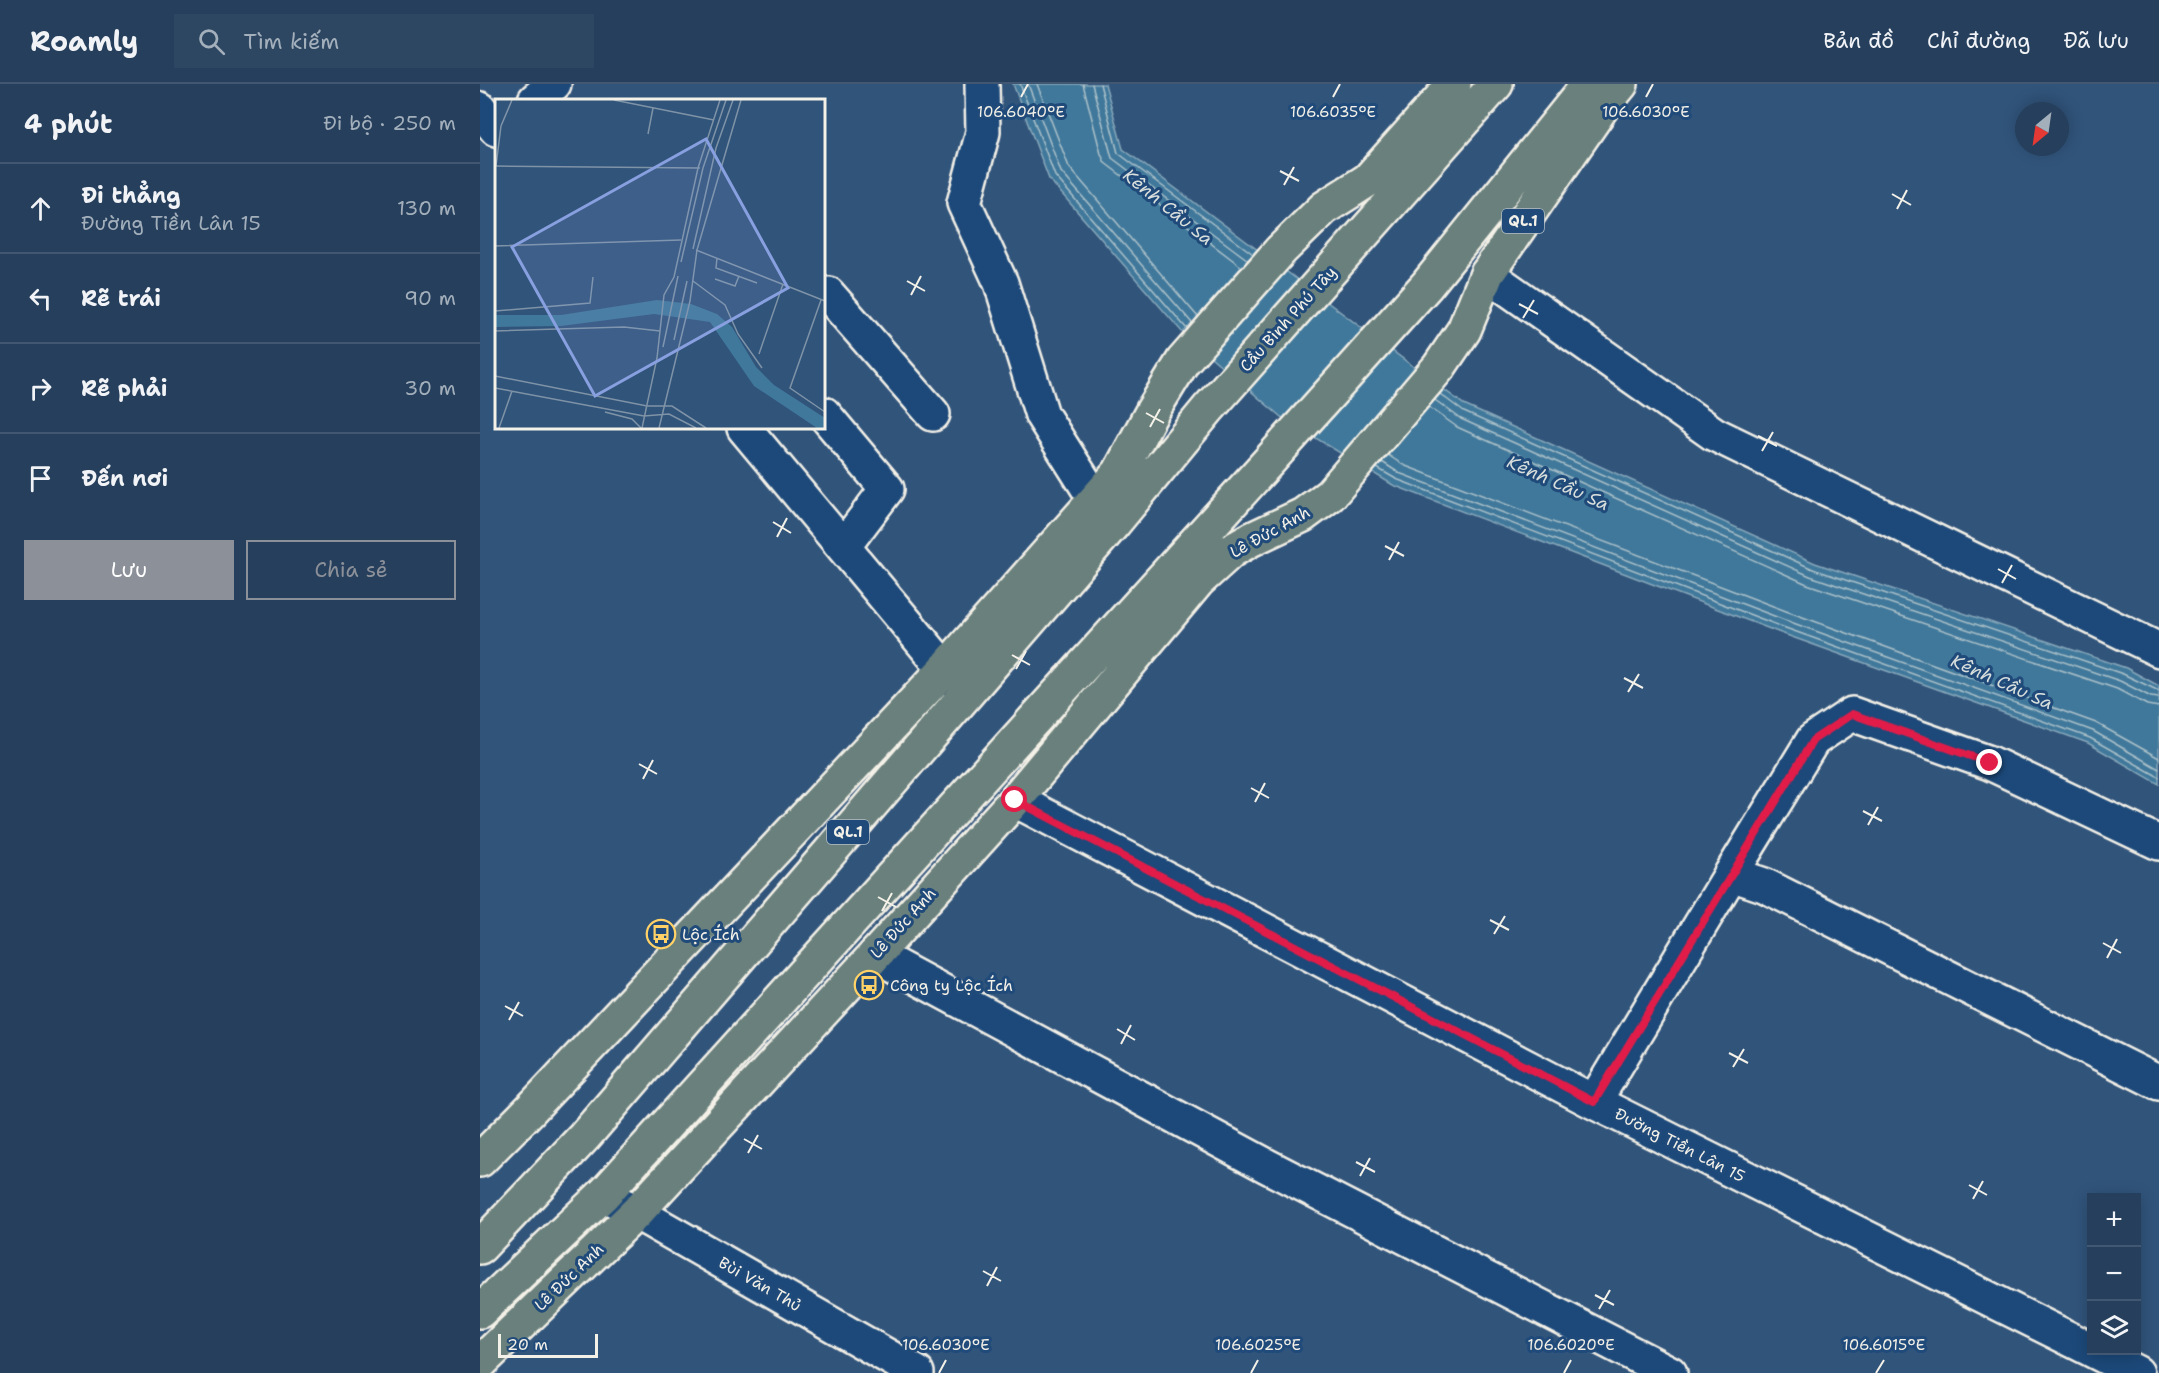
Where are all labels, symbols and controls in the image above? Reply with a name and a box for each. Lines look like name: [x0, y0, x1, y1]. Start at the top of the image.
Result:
search box: [174, 14, 594, 68]
text: Roamly: [30, 22, 138, 60]
icon: search: [195, 25, 228, 58]
text: Tìm kiếm: [243, 27, 339, 56]
text: Bản đồ: [1823, 27, 1894, 55]
text: Chỉ đường: [1927, 27, 2030, 55]
text: Đã lưu: [2063, 27, 2129, 55]
inset map: [495, 99, 825, 429]
text: 106.6040°E: [977, 102, 1065, 122]
text: 106.6035°E: [1290, 102, 1376, 122]
text: 106.6030°E: [1602, 102, 1690, 122]
north arrow: [2015, 102, 2069, 156]
text: 4 phút: [24, 106, 113, 141]
text: Đi bộ · 250 m: [323, 110, 456, 136]
water label: Kênh Cầu Sa: [1118, 163, 1218, 251]
text: Đi thẳng: [81, 181, 181, 210]
icon: ahead: [24, 192, 57, 225]
text: 130 m: [397, 195, 456, 221]
road number: QL.1: [1502, 209, 1544, 233]
text: Đường Tiền Lân 15: [81, 210, 261, 236]
street label: Cầu Bình Phú Tây: [1235, 262, 1341, 376]
icon: left: [24, 282, 57, 315]
text: Rẽ trái: [81, 284, 161, 313]
text: 90 m: [404, 285, 456, 311]
icon: right: [24, 372, 57, 405]
text: Rẽ phải: [81, 374, 167, 403]
text: 30 m: [404, 375, 456, 401]
water label: Kênh Cầu Sa: [1503, 450, 1613, 516]
icon: arrive: [24, 462, 57, 495]
text: Đến nơi: [81, 464, 168, 493]
street label: Lê Đức Anh: [1226, 501, 1314, 563]
button: Lưu: [24, 540, 234, 600]
button: Chia sẻ: [246, 540, 456, 600]
water label: Kênh Cầu Sa: [1947, 649, 2057, 715]
route end: [1976, 749, 2002, 775]
route start: [1001, 786, 1027, 812]
road number: QL.1: [827, 820, 869, 844]
street label: Lê Đức Anh: [866, 883, 940, 963]
bus stop icon: Lộc Ích: [645, 918, 677, 950]
place label: Lộc Ích: [682, 924, 740, 945]
bus stop icon: Công ty Lộc Ích: [853, 969, 885, 1001]
place label: Công ty Lộc Ích: [890, 975, 1013, 996]
street label: Đường Tiền Lân 15: [1611, 1103, 1749, 1187]
map controls: [2087, 1193, 2141, 1355]
button: +: [2087, 1193, 2141, 1247]
street label: Lê Đức Anh: [530, 1239, 608, 1315]
button: −: [2087, 1247, 2141, 1301]
street label: Bùi Văn Thủ: [715, 1252, 805, 1316]
button: layers: [2087, 1301, 2141, 1355]
scale bar: [498, 1331, 598, 1358]
text: 20 m: [507, 1334, 548, 1355]
text: 106.6030°E: [902, 1335, 990, 1355]
text: 106.6025°E: [1215, 1335, 1301, 1355]
text: 106.6020°E: [1527, 1335, 1615, 1355]
text: 106.6015°E: [1843, 1335, 1925, 1355]

